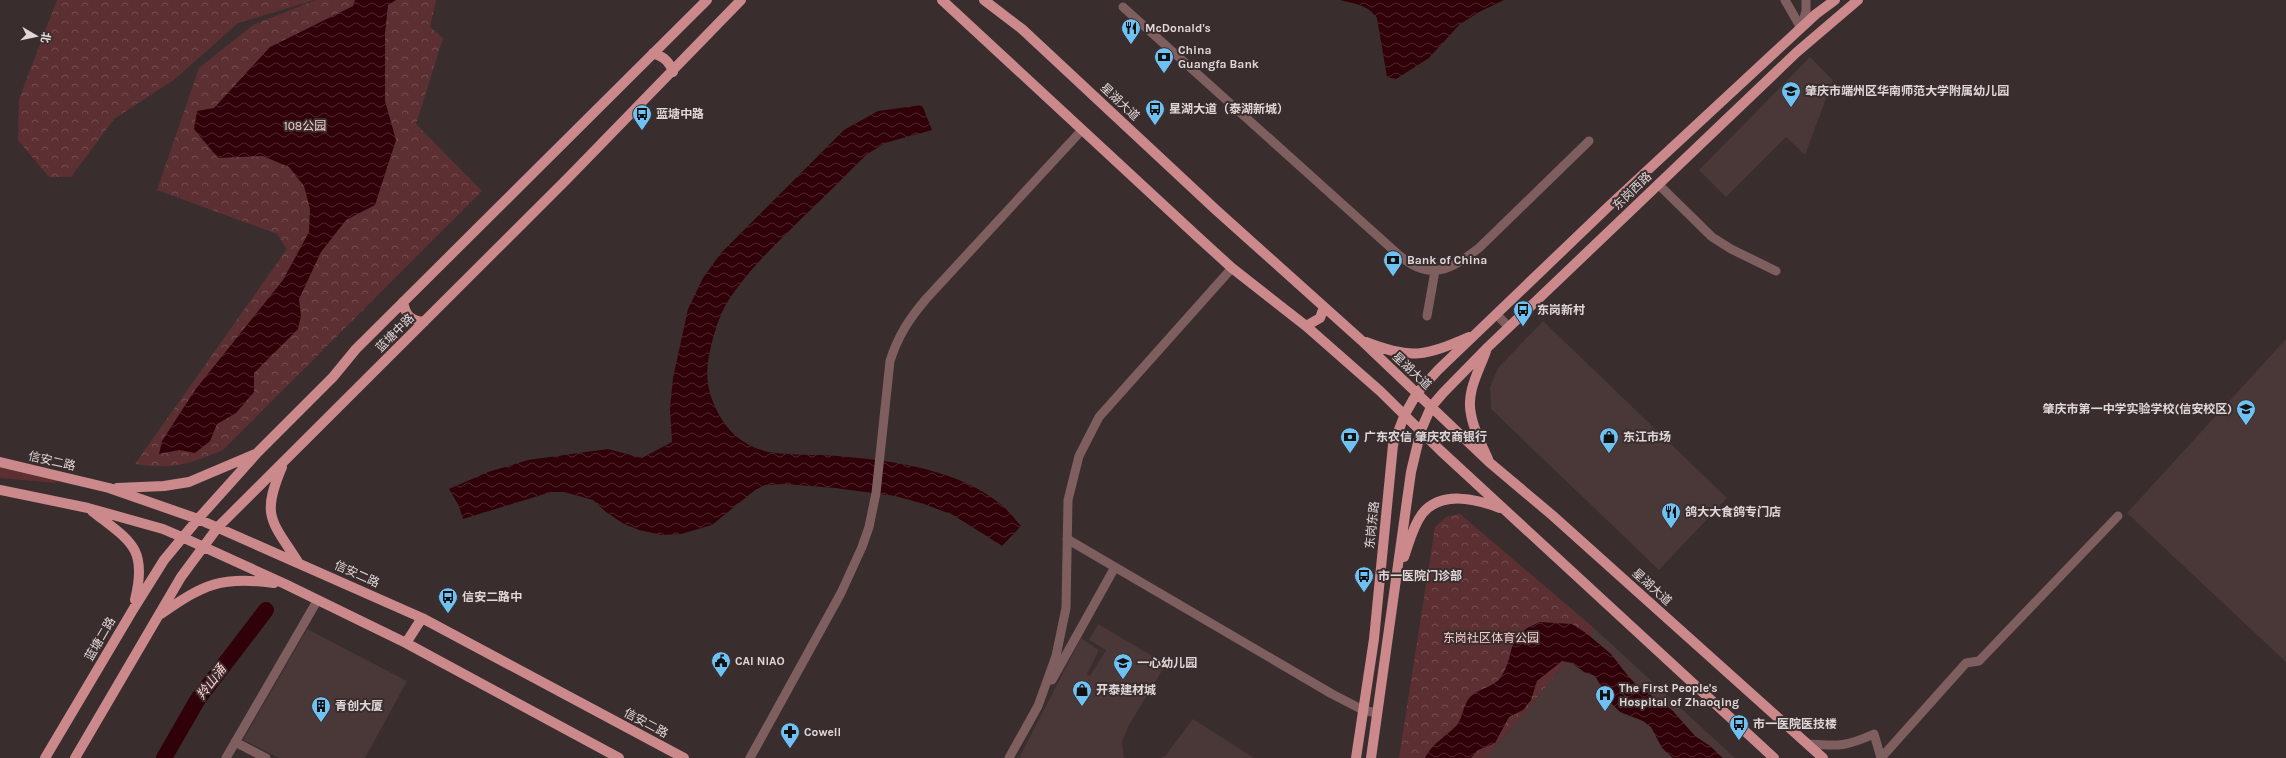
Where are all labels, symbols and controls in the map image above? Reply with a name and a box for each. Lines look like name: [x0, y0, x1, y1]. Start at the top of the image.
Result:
north arrow: [16, 16, 56, 56]
restaurant icon: McDonald's: [1120, 17, 1142, 45]
place label: McDonald's: [1145, 21, 1211, 35]
text: 北: [38, 31, 53, 44]
place label: China Guangfa Bank: [1178, 43, 1259, 71]
bank icon: China Guangfa Bank: [1153, 46, 1175, 74]
school or university icon: 肇庆市端州区华南师范大学附属幼儿园: [1780, 80, 1802, 108]
street label: 星湖大道: [1098, 81, 1142, 123]
place label: 肇庆市端州区华南师范大学附属幼儿园: [1805, 84, 2009, 98]
bus stop icon: 星湖大道（泰湖新城）: [1144, 98, 1166, 126]
place label: 星湖大道（泰湖新城）: [1169, 102, 1289, 116]
bus stop icon: 蓝塘中路: [631, 103, 653, 131]
place label: 蓝塘中路: [656, 107, 704, 121]
park label: 108公园: [284, 119, 326, 133]
street label: 东岗西路: [1610, 169, 1654, 213]
bank icon: Bank of China: [1382, 249, 1404, 277]
place label: Bank of China: [1407, 253, 1487, 267]
bus stop icon: 东岗新村: [1512, 299, 1534, 327]
place label: 东岗新村: [1537, 303, 1585, 317]
street label: 蓝塘中路: [373, 311, 417, 355]
street label: 星湖大道: [1390, 350, 1434, 392]
school or university icon: 肇庆市第一中学实验学校(信安校区): [2235, 398, 2257, 426]
place label: 肇庆市第一中学实验学校(信安校区): [2042, 402, 2232, 416]
bank icon: 广东农信 肇庆农商银行: [1339, 426, 1361, 454]
shop icon: 东江市场: [1598, 426, 1620, 454]
place label: 广东农信 肇庆农商银行: [1364, 430, 1487, 444]
place label: 东江市场: [1623, 430, 1671, 444]
street label: 信安二路: [27, 449, 77, 473]
street label: 东岗东路: [1363, 500, 1381, 550]
restaurant icon: 鸽大大食鸽专门店: [1660, 501, 1682, 529]
place label: 鸽大大食鸽专门店: [1685, 505, 1781, 519]
street label: 信安二路: [332, 558, 382, 590]
bus stop icon: 市一医院门诊部: [1353, 565, 1375, 593]
street label: 星湖大道: [1629, 566, 1675, 608]
place label: 市一医院门诊部: [1378, 569, 1462, 583]
bus stop icon: 信安二路中: [437, 586, 459, 614]
place label: 信安二路中: [462, 590, 522, 604]
street label: 蓝塘二路: [82, 615, 118, 663]
park label: 东岗社区体育公园: [1443, 631, 1539, 645]
public building icon: CAI NIAO: [710, 650, 732, 678]
school or university icon: 一心幼儿园: [1112, 652, 1134, 680]
place label: CAI NIAO: [735, 654, 785, 668]
place label: 一心幼儿园: [1137, 656, 1197, 670]
water label: 羚山涌: [193, 660, 230, 702]
shop icon: 开泰建材城: [1071, 679, 1093, 707]
place label: The First People's Hospital of Zhaoqing: [1619, 681, 1739, 709]
place label: 开泰建材城: [1096, 683, 1156, 697]
hospital icon: The First People's Hospital of Zhaoqing: [1594, 684, 1616, 712]
building icon: 青创大厦: [310, 695, 332, 723]
place label: 青创大厦: [335, 699, 383, 713]
street label: 信安二路: [622, 706, 670, 740]
bus stop icon: 市一医院医技楼: [1728, 713, 1750, 741]
place label: 市一医院医技楼: [1753, 717, 1837, 731]
pharmacy icon: Cowell: [779, 721, 801, 749]
place label: Cowell: [804, 725, 841, 739]

